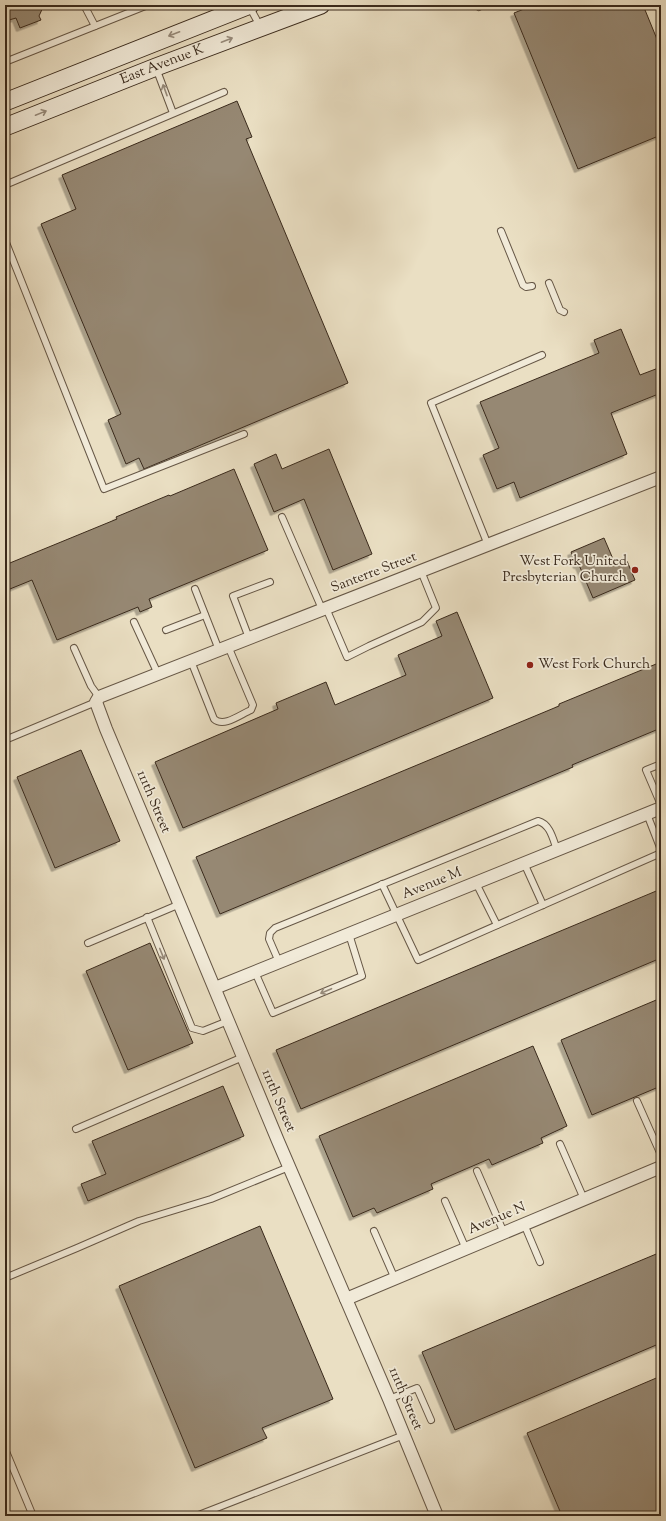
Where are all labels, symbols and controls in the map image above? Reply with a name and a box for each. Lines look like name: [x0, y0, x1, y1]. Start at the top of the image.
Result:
one-way arrow: [169, 31, 181, 39]
one-way arrow: [221, 35, 233, 43]
street label: East Avenue K: [117, 40, 207, 90]
one-way arrow: [160, 84, 168, 96]
one-way arrow: [35, 108, 47, 116]
street label: Santerre Street: [328, 547, 420, 599]
place label: West Fork United Presbyterian Church: [503, 552, 627, 588]
marker: West Fork United Presbyterian Church: [630, 565, 640, 575]
place label: West Fork Church: [538, 655, 650, 675]
marker: West Fork Church: [525, 660, 535, 670]
street label: 111th Street: [131, 768, 175, 837]
street label: Avenue M: [399, 863, 465, 905]
one-way arrow: [158, 947, 166, 959]
one-way arrow: [321, 988, 333, 995]
street label: 111th Street: [256, 1067, 300, 1136]
street label: Avenue N: [465, 1198, 529, 1240]
street label: 111th Street: [383, 1365, 427, 1434]

